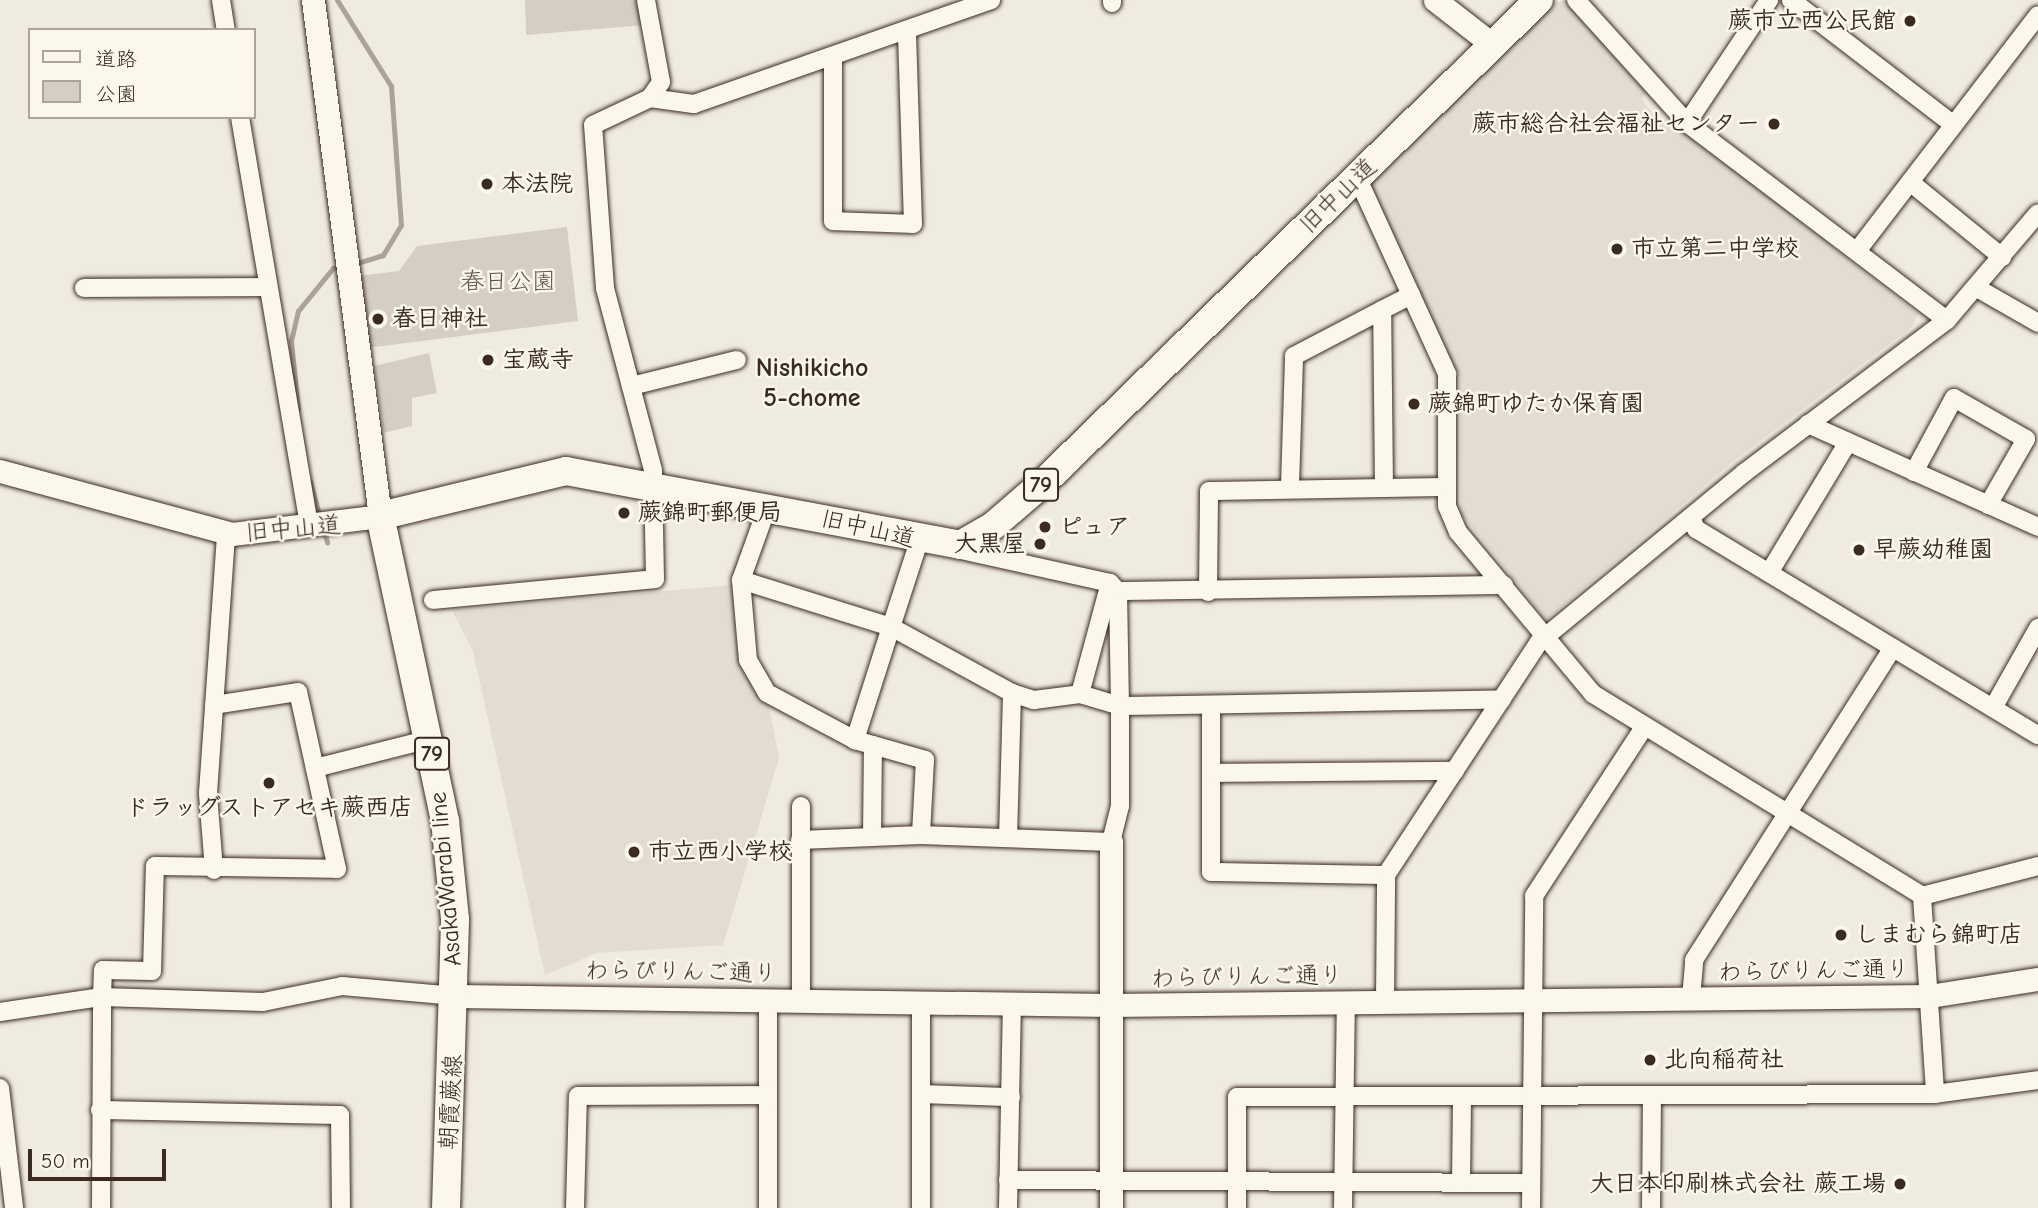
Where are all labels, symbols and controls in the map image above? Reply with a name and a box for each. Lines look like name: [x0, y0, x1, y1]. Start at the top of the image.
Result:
place label: 蕨市立西公民館: [1728, 7, 1896, 35]
marker: 蕨市立西公民館: [1902, 13, 1918, 29]
legend: [28, 28, 256, 119]
text: 道路: [95, 47, 137, 71]
text: 公園: [95, 82, 137, 106]
place label: 蕨市総合社会福祉センター: [1472, 110, 1760, 138]
marker: 蕨市総合社会福祉センター: [1766, 116, 1782, 132]
street label: 旧中山道: [1293, 152, 1383, 240]
place label: 本法院: [501, 170, 573, 198]
marker: 本法院: [479, 176, 495, 192]
place label: 市立第二中学校: [1631, 235, 1799, 263]
marker: 市立第二中学校: [1609, 241, 1625, 257]
park label: 春日公園: [460, 268, 556, 296]
place label: 春日神社: [392, 305, 488, 333]
marker: 春日神社: [370, 311, 386, 327]
place label: 宝蔵寺: [502, 346, 574, 374]
marker: 宝蔵寺: [480, 352, 496, 368]
district label: Nishikicho 5-chome: [756, 353, 868, 414]
place label: 蕨錦町ゆたか保育園: [1428, 390, 1644, 418]
marker: 蕨錦町ゆたか保育園: [1406, 396, 1422, 412]
road number: 79: [1022, 466, 1060, 505]
place label: 蕨錦町郵便局: [638, 499, 782, 527]
street label: 旧中山道: [818, 504, 918, 554]
marker: 蕨錦町郵便局: [616, 505, 632, 521]
street label: 旧中山道: [244, 510, 342, 548]
place label: ピュア: [1059, 513, 1131, 541]
marker: ピュア: [1037, 519, 1053, 535]
place label: 大黒屋: [954, 530, 1026, 558]
marker: 大黒屋: [1032, 536, 1048, 552]
place label: 早蕨幼稚園: [1873, 536, 1993, 564]
marker: 早蕨幼稚園: [1851, 542, 1867, 558]
road number: 79: [413, 734, 451, 774]
marker: ドラッグストアセキ蕨西店: [261, 775, 277, 791]
street label: AsakaWarabi line: [424, 791, 468, 967]
place label: ドラッグストアセキ蕨西店: [125, 794, 413, 822]
place label: 市立西小学校: [648, 838, 792, 866]
marker: 市立西小学校: [626, 844, 642, 860]
place label: しまむら錦町店: [1855, 921, 2023, 949]
marker: しまむら錦町店: [1833, 927, 1849, 943]
street label: わらびりんご通り: [1718, 955, 1910, 987]
street label: わらびりんご通り: [585, 956, 777, 988]
street label: わらびりんご通り: [1151, 961, 1343, 993]
place label: 北向稲荷社: [1664, 1046, 1784, 1074]
marker: 北向稲荷社: [1642, 1052, 1658, 1068]
street label: 朝霞蕨線: [434, 1053, 468, 1151]
scale bar: [32, 1134, 170, 1178]
text: 50 m: [41, 1149, 90, 1173]
place label: 大日本印刷株式会社 蕨工場: [1589, 1170, 1886, 1198]
marker: 大日本印刷株式会社 蕨工場: [1892, 1176, 1908, 1192]

